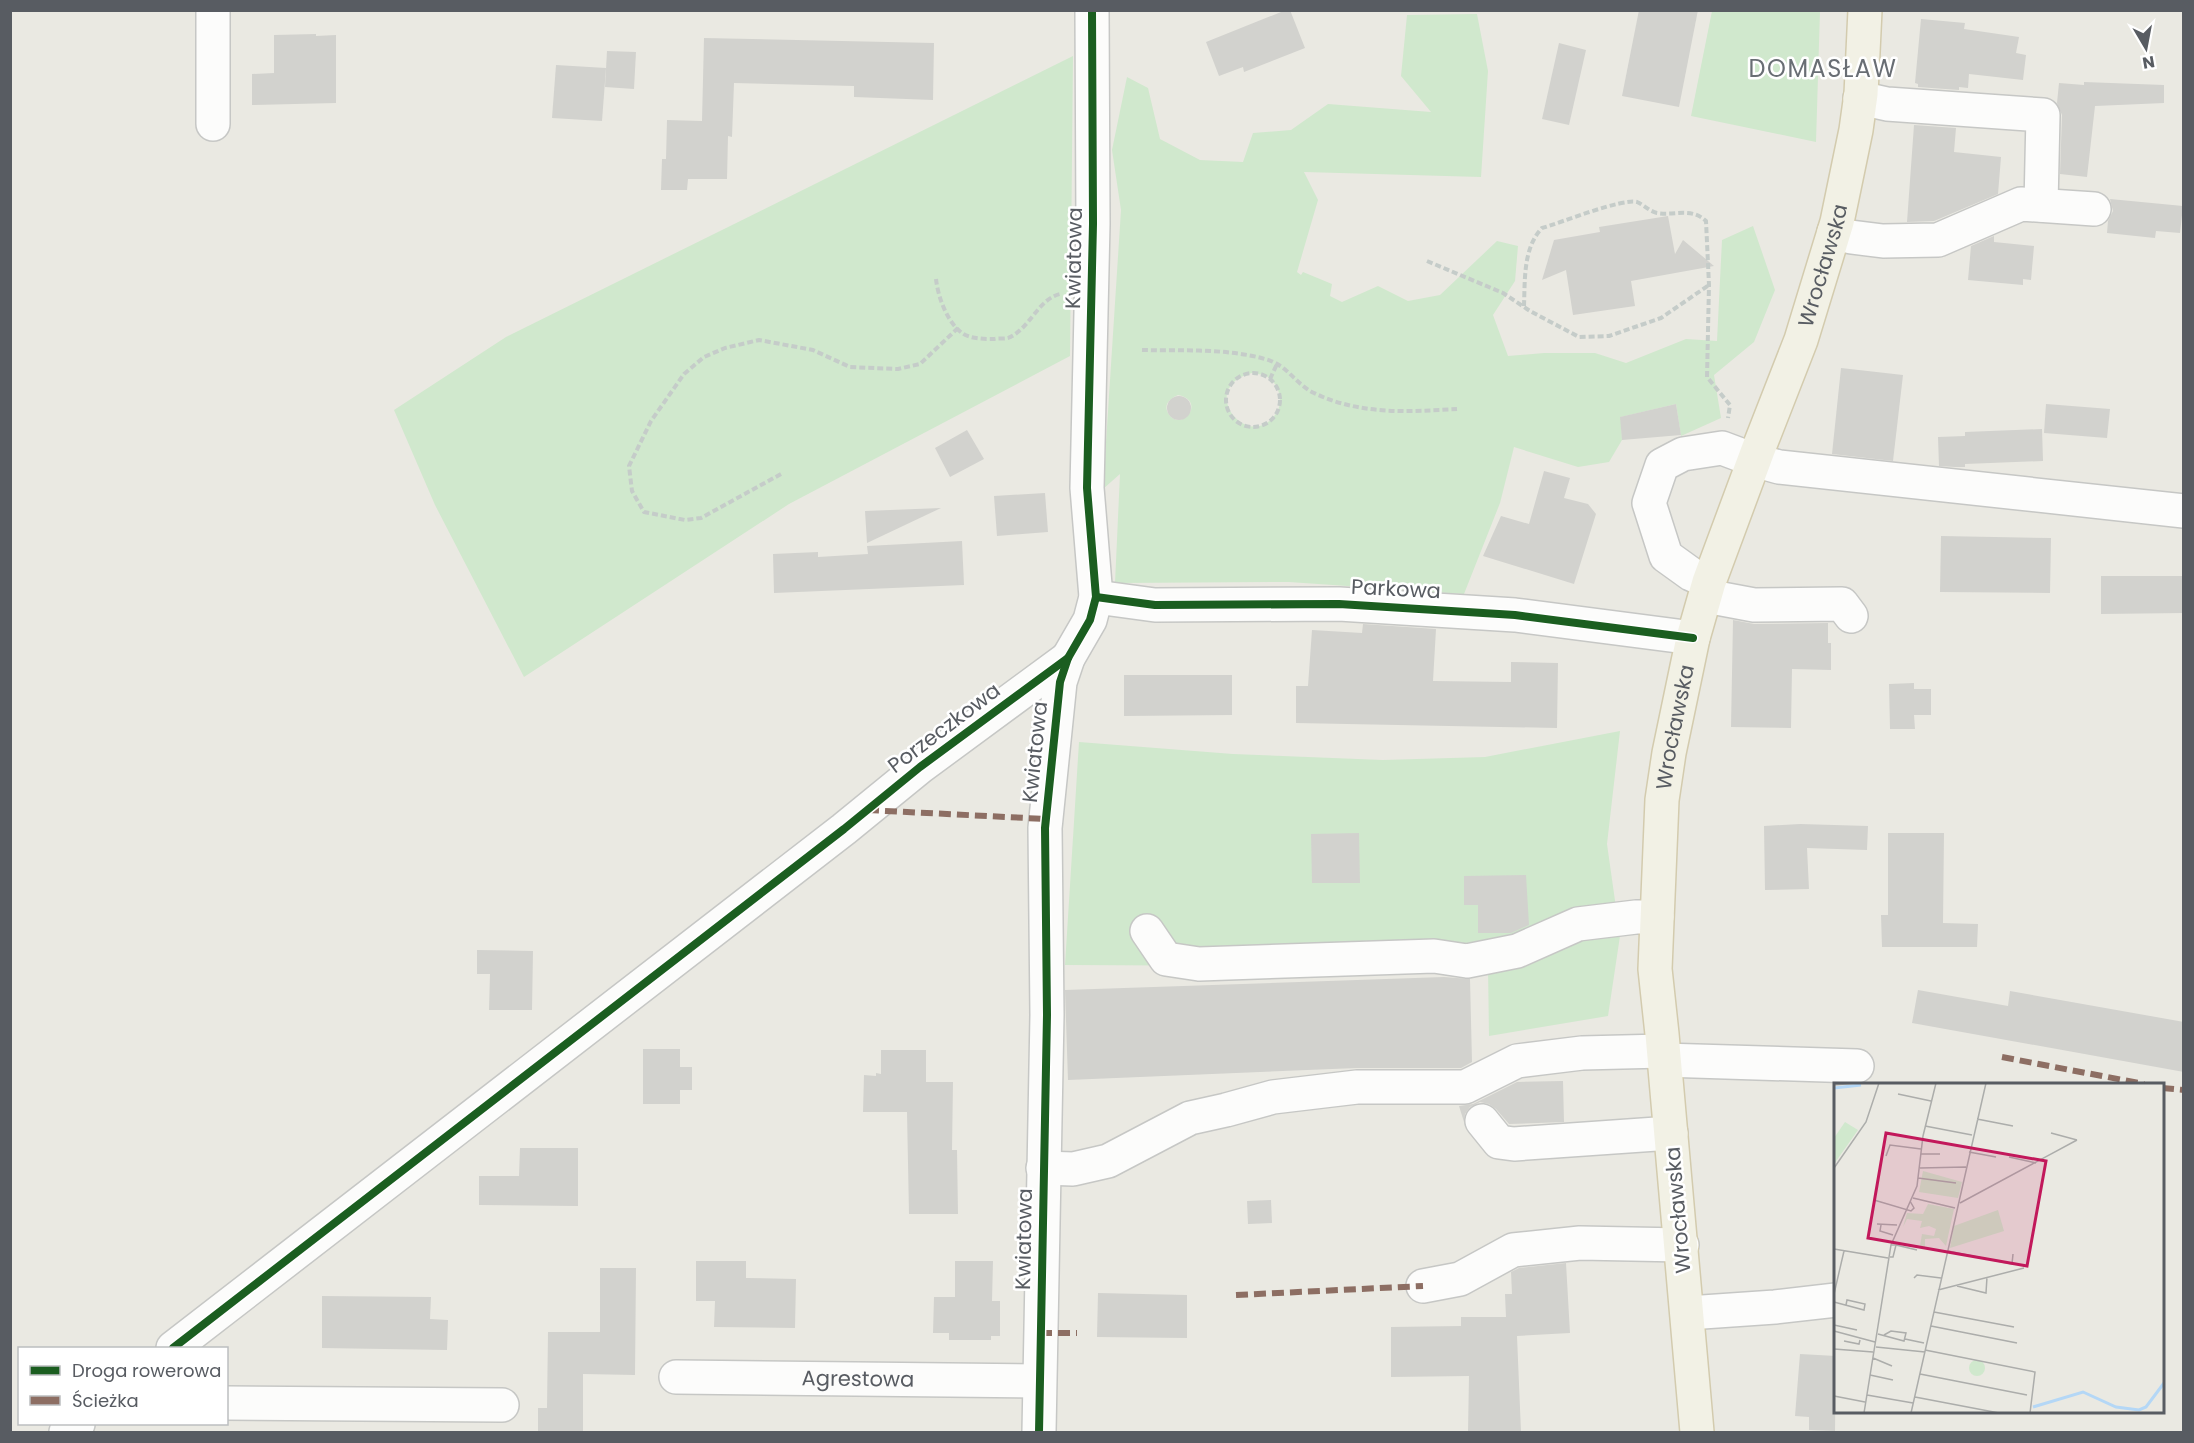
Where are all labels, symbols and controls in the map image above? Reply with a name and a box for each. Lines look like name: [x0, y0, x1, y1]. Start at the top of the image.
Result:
north arrow: [2116, 18, 2176, 78]
text: N: [2141, 50, 2156, 75]
district label: DOMASŁAW: [1749, 52, 1897, 85]
street label: Wrocławska: [1791, 201, 1854, 331]
street label: Kwiatowa: [1058, 207, 1089, 309]
street label: Parkowa: [1350, 572, 1442, 605]
street label: Wrocławska: [1649, 662, 1701, 792]
street label: Porzeczkowa: [881, 676, 1006, 779]
street label: Kwiatowa: [1015, 700, 1054, 804]
inset map: [1834, 1083, 2164, 1413]
street label: Wrocławska: [1658, 1145, 1697, 1275]
street label: Kwiatowa: [1008, 1188, 1039, 1290]
legend: [18, 1347, 228, 1425]
text: Droga rowerowa: [72, 1358, 221, 1383]
street label: Agrestowa: [801, 1363, 915, 1394]
text: Ścieżka: [72, 1388, 139, 1413]

